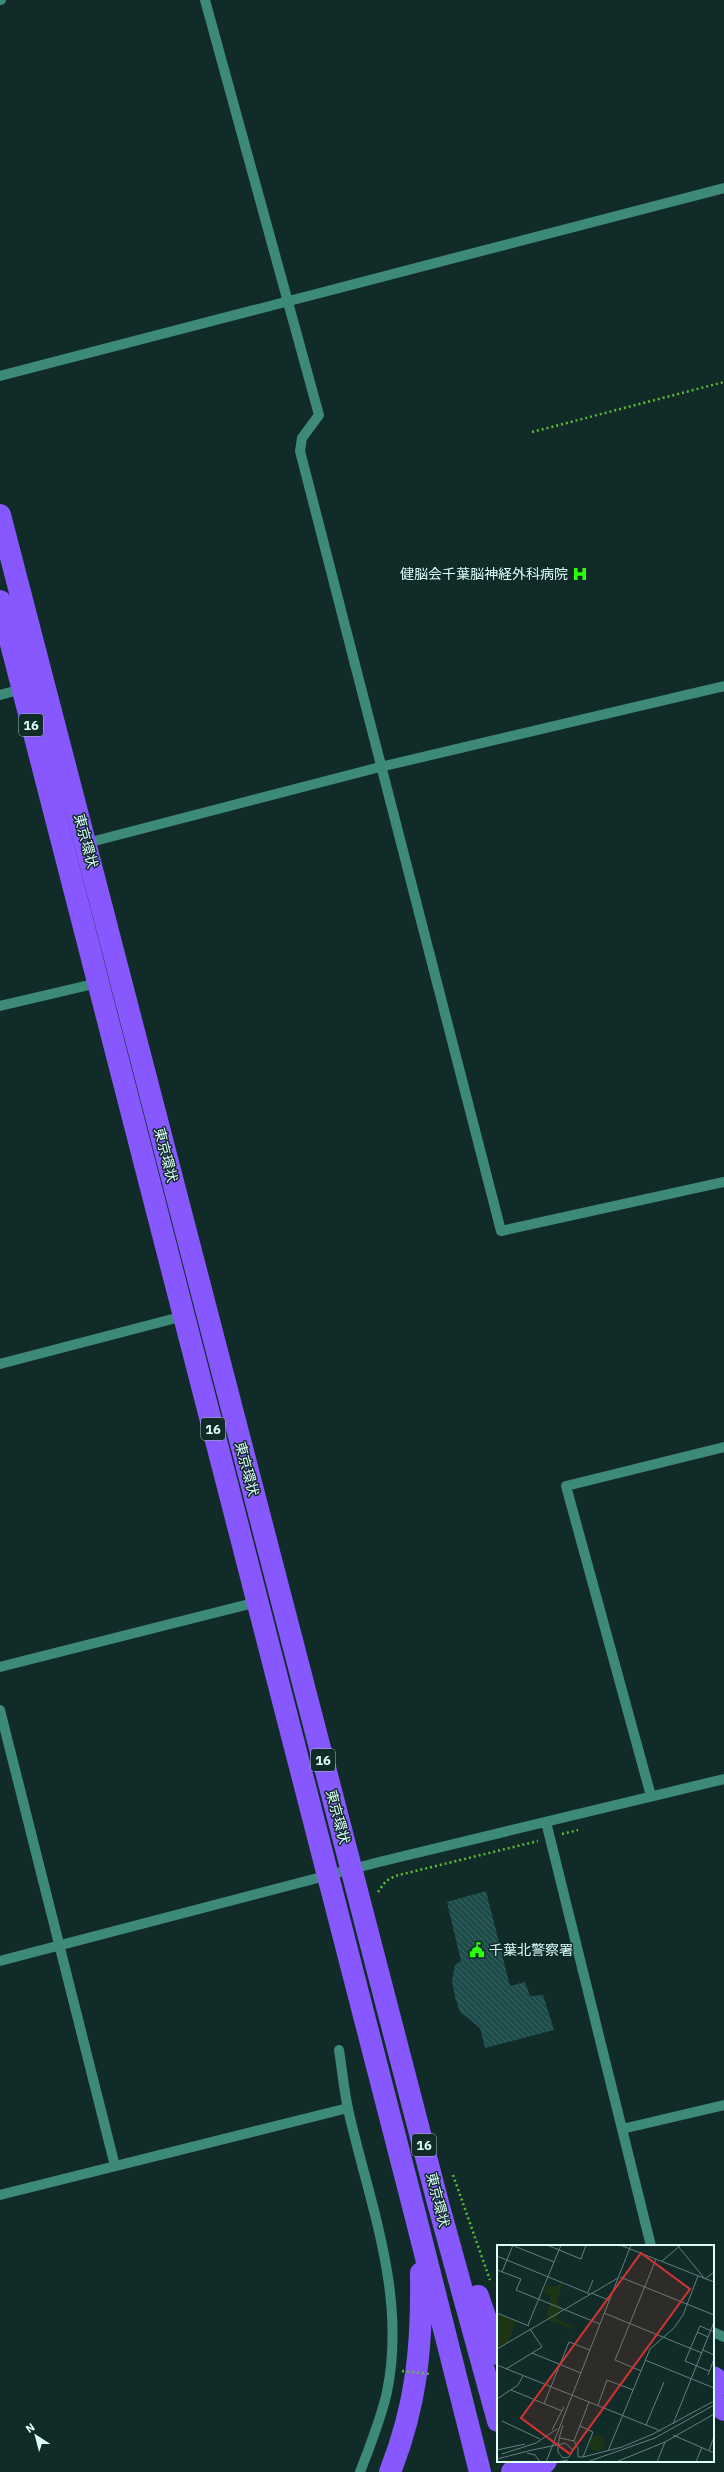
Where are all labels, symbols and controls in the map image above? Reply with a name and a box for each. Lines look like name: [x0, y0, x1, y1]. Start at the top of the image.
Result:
place label: 健脳会千葉脳神経外科病院: [400, 565, 568, 583]
hospital icon: 健脳会千葉脳神経外科病院: [571, 565, 589, 583]
road number: 16: [19, 714, 43, 736]
street label: 東京環状: [70, 812, 102, 870]
street label: 東京環状: [150, 1126, 182, 1184]
road number: 16: [201, 1418, 225, 1440]
street label: 東京環状: [231, 1440, 263, 1498]
road number: 16: [311, 1749, 335, 1771]
street label: 東京環状: [322, 1788, 354, 1846]
public building icon: 千葉北警察署: [468, 1941, 486, 1959]
place label: 千葉北警察署: [489, 1941, 573, 1959]
road number: 16: [412, 2134, 436, 2156]
street label: 東京環状: [422, 2171, 454, 2229]
inset map: [497, 2245, 714, 2462]
north arrow: [16, 2416, 56, 2456]
text: N: [23, 2420, 37, 2436]

